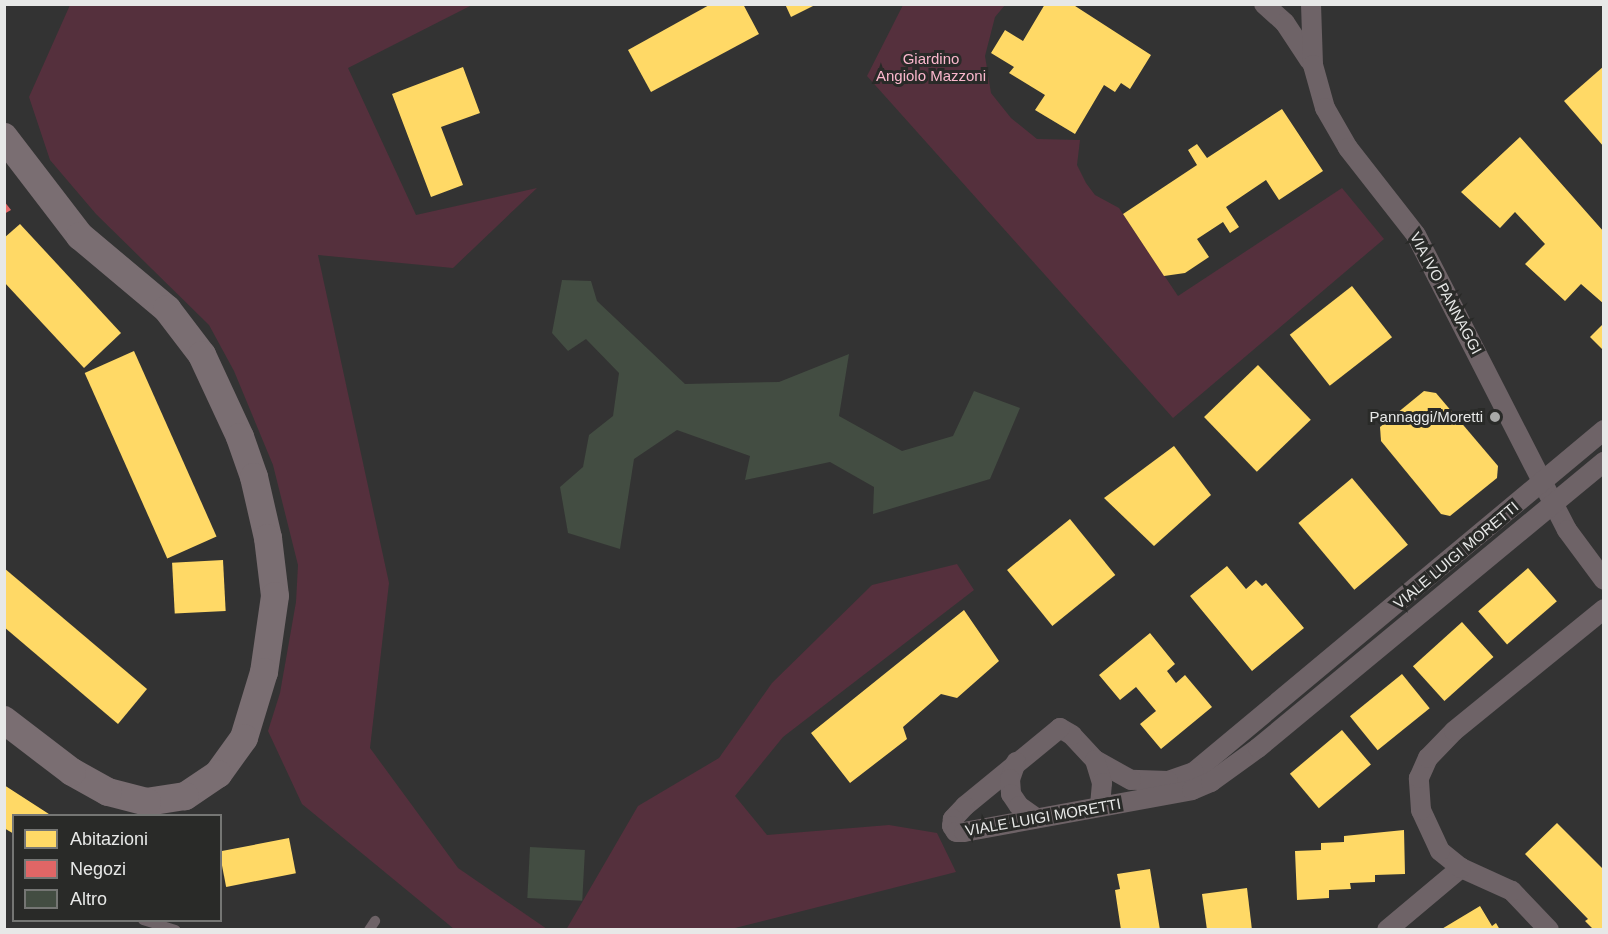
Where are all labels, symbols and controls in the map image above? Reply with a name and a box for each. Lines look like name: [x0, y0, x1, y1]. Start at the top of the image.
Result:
park label: Giardino Angiolo Mazzoni: [876, 49, 986, 84]
street label: VIA IVO PANNAGGI: [1406, 229, 1486, 357]
place label: Pannaggi/Moretti: [1370, 408, 1483, 426]
marker: Pannaggi/Moretti: [1488, 410, 1502, 424]
street label: VIALE LUIGI MORETTI: [1390, 497, 1522, 613]
street label: VIALE LUIGI MORETTI: [964, 794, 1122, 840]
legend: [12, 814, 222, 922]
text: Abitazioni: [70, 829, 148, 849]
text: Negozi: [70, 859, 126, 879]
text: Altro: [70, 889, 107, 909]

